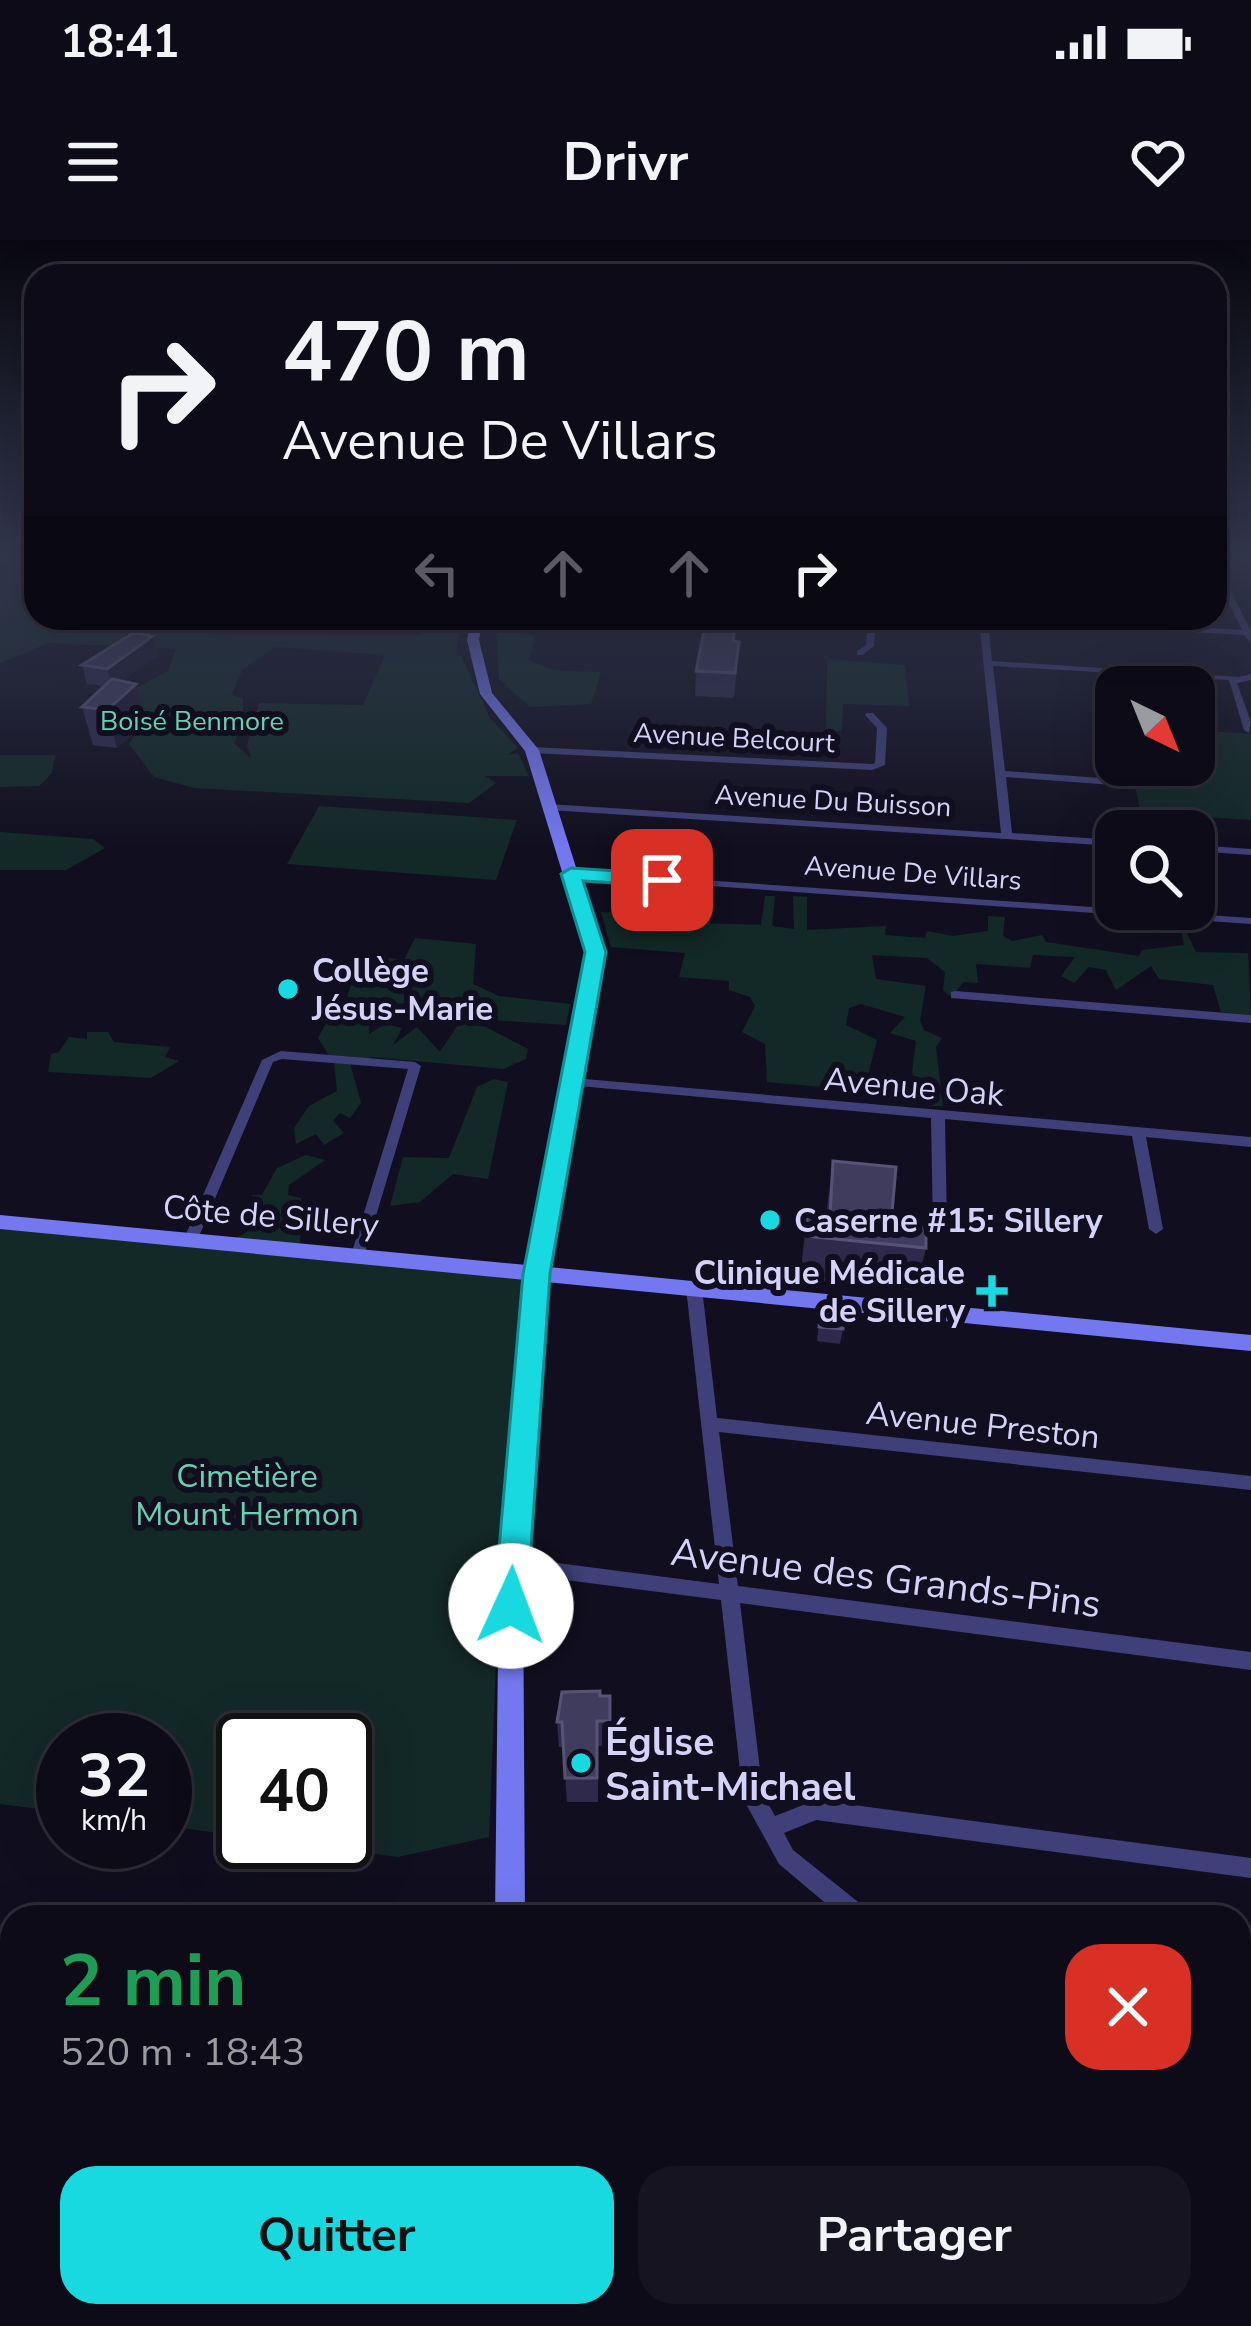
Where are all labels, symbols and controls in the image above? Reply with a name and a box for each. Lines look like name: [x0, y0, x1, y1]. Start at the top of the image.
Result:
text: 18:41: [60, 12, 179, 73]
text: Drivr: [563, 125, 688, 199]
icon: menu: [60, 129, 126, 195]
icon: heart: [1125, 129, 1191, 195]
text: 470 m: [282, 295, 530, 410]
icon: right: [84, 312, 240, 468]
text: Avenue De Villars: [282, 404, 718, 478]
icon: left: [404, 540, 470, 606]
icon: ahead: [530, 540, 596, 606]
icon: ahead: [656, 540, 722, 606]
icon: right: [782, 540, 848, 606]
north arrow: [1095, 666, 1215, 786]
map controls: [1095, 666, 1215, 930]
park label: Boisé Benmore: [100, 703, 284, 740]
street label: Avenue Belcourt: [632, 715, 836, 762]
street label: Avenue Du Buisson: [714, 777, 952, 826]
button: search: [1095, 810, 1215, 930]
pin: [611, 829, 713, 931]
icon: arrive: [629, 847, 695, 913]
street label: Avenue De Villars: [803, 847, 1023, 900]
place label: Collège Jésus-Marie: [311, 949, 493, 1032]
marker: Collège Jésus-Marie: [275, 976, 301, 1002]
street label: Avenue Oak: [822, 1057, 1006, 1118]
street label: Côte de Sillery: [161, 1185, 381, 1248]
place label: Caserne #15: Sillery: [794, 1199, 1103, 1244]
marker: Caserne #15: Sillery: [757, 1207, 783, 1233]
place label: Clinique Médicale de Sillery: [694, 1251, 966, 1334]
marker: Clinique Médicale de Sillery: [976, 1275, 1008, 1307]
street label: Avenue Preston: [864, 1391, 1102, 1460]
park label: Cimetière Mount Hermon: [135, 1454, 359, 1537]
street label: Avenue des Grands-Pins: [668, 1526, 1104, 1631]
position arrow: [448, 1543, 574, 1669]
speed limit sign: 40: [216, 1713, 372, 1869]
place label: Église Saint-Michael: [605, 1716, 856, 1814]
text: 32: [78, 1735, 150, 1817]
marker: Église Saint-Michael: [568, 1750, 594, 1776]
text: km/h: [81, 1800, 147, 1841]
text: 2 min: [60, 1932, 246, 2030]
button: close: [1065, 1944, 1191, 2070]
text: 520 m · 18:43: [60, 2026, 305, 2079]
button: Quitter: [60, 2166, 614, 2304]
button: Partager: [638, 2166, 1191, 2304]

